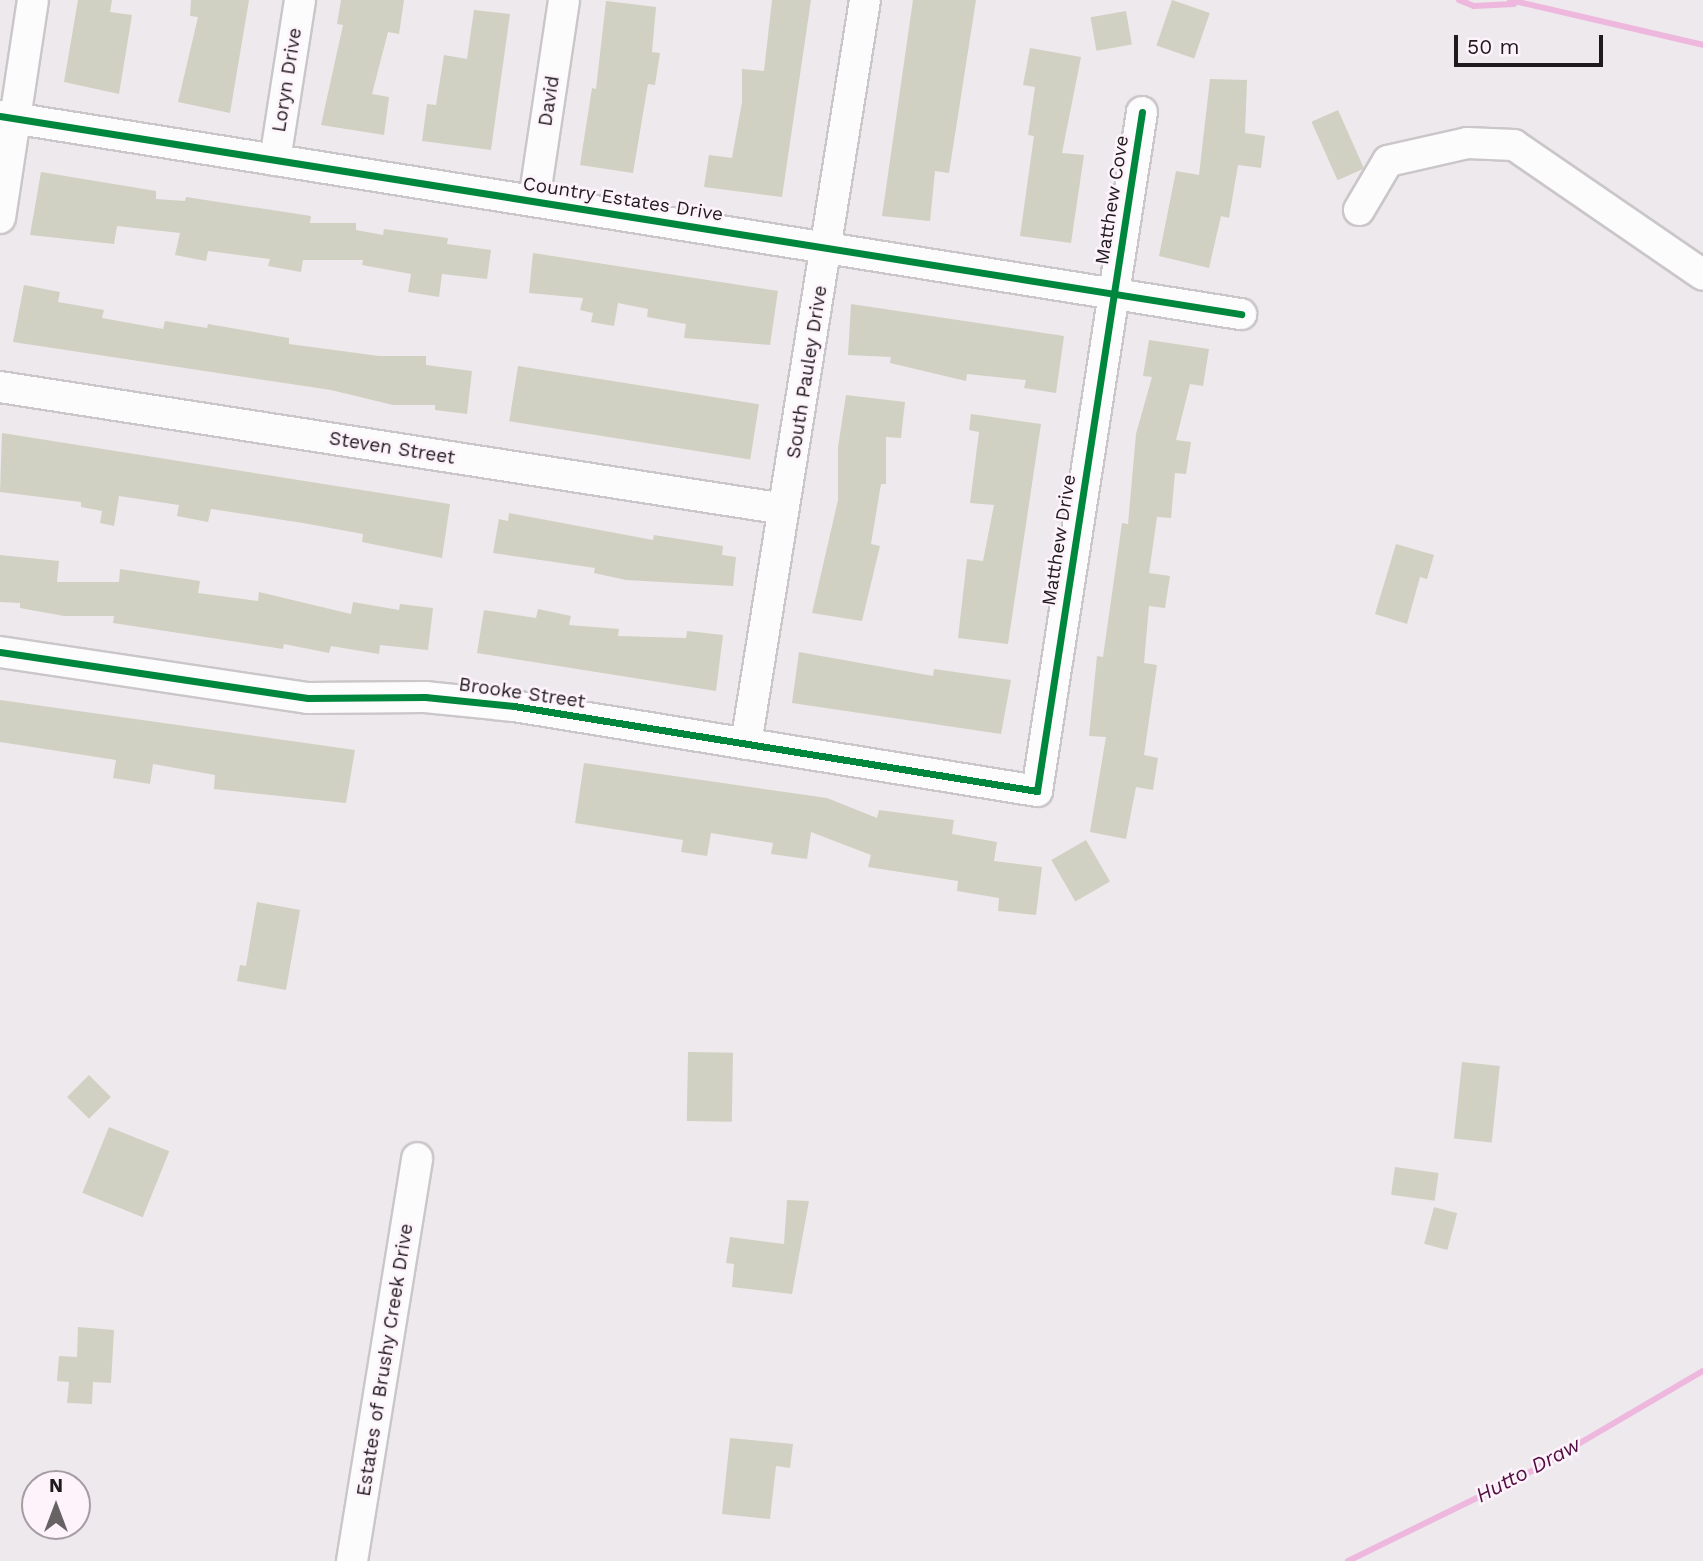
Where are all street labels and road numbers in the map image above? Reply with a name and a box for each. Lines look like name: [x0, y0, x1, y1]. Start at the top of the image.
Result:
street label: Loryn Drive: [267, 26, 307, 134]
street label: David: [534, 74, 564, 128]
street label: Matthew Cove: [1090, 133, 1134, 267]
street label: Country Estates Drive: [521, 172, 725, 226]
street label: South Pauley Drive: [782, 284, 832, 460]
street label: Steven Street: [327, 427, 457, 469]
street label: Matthew Drive: [1037, 472, 1081, 608]
street label: Brooke Street: [457, 673, 587, 713]
street label: Estates of Brushy Creek Drive: [352, 1221, 418, 1499]

